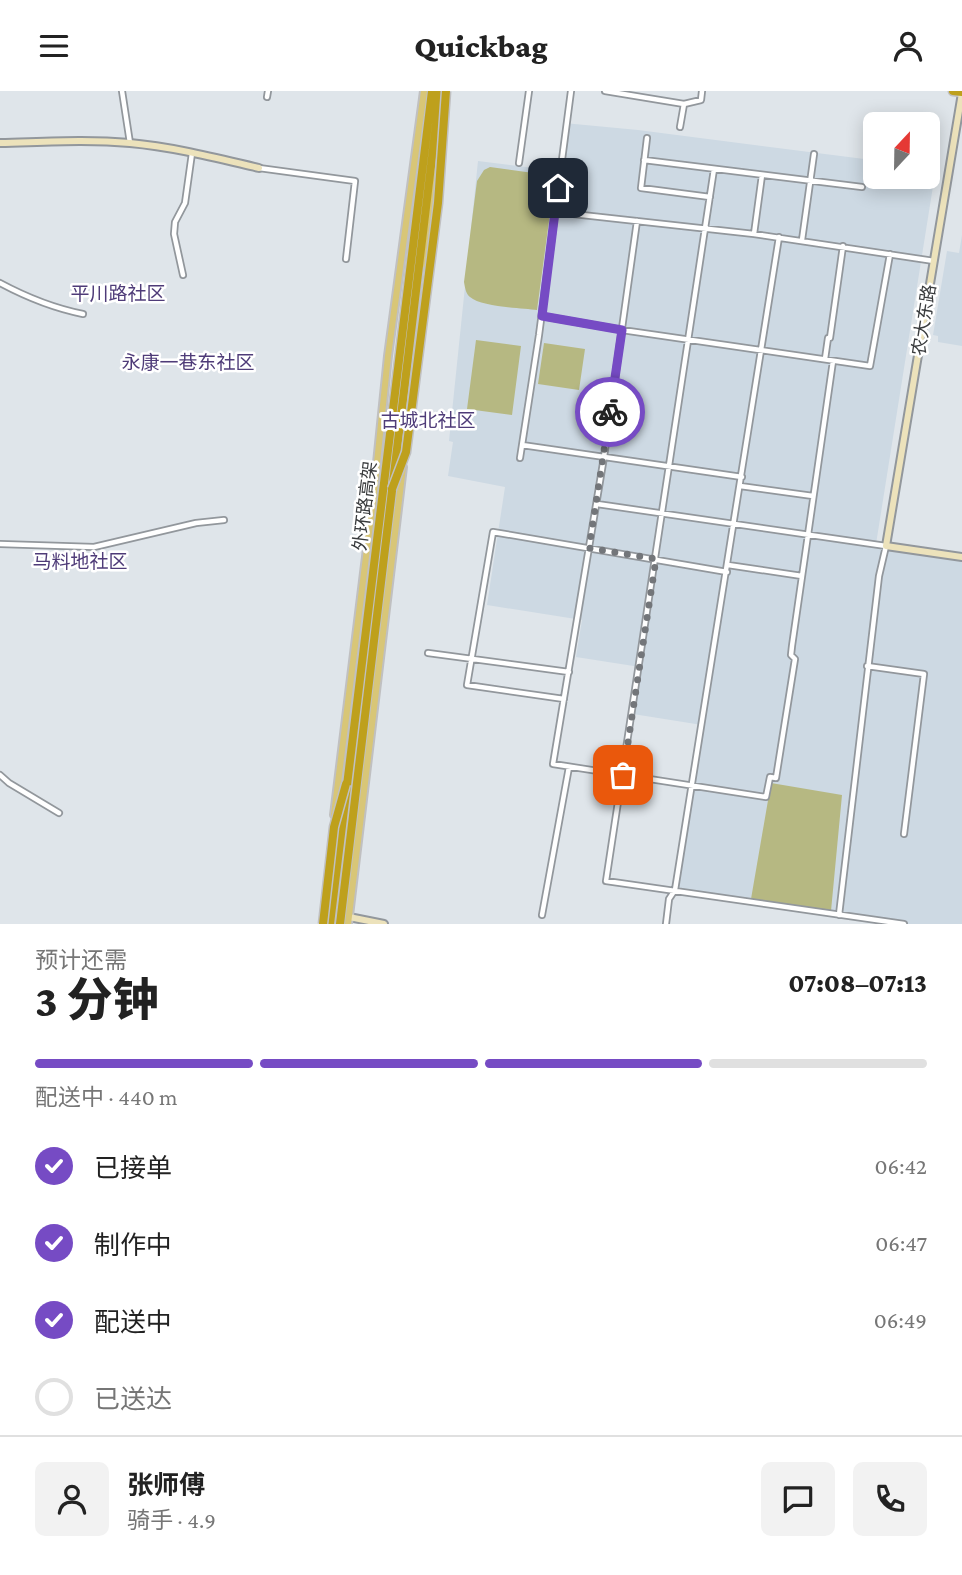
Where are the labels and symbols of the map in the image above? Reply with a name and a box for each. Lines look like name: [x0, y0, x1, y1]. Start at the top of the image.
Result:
north arrow: [863, 112, 940, 189]
pin: [528, 158, 588, 218]
district label: 平川路社区: [70, 283, 166, 304]
street label: 农大东路: [908, 283, 940, 357]
district label: 永康一巷东社区: [121, 352, 255, 373]
courier: [575, 377, 645, 447]
district label: 古城北社区: [380, 410, 476, 431]
street label: 外环路高架: [350, 460, 380, 552]
district label: 马料地社区: [32, 551, 128, 572]
pin: [593, 745, 653, 805]

